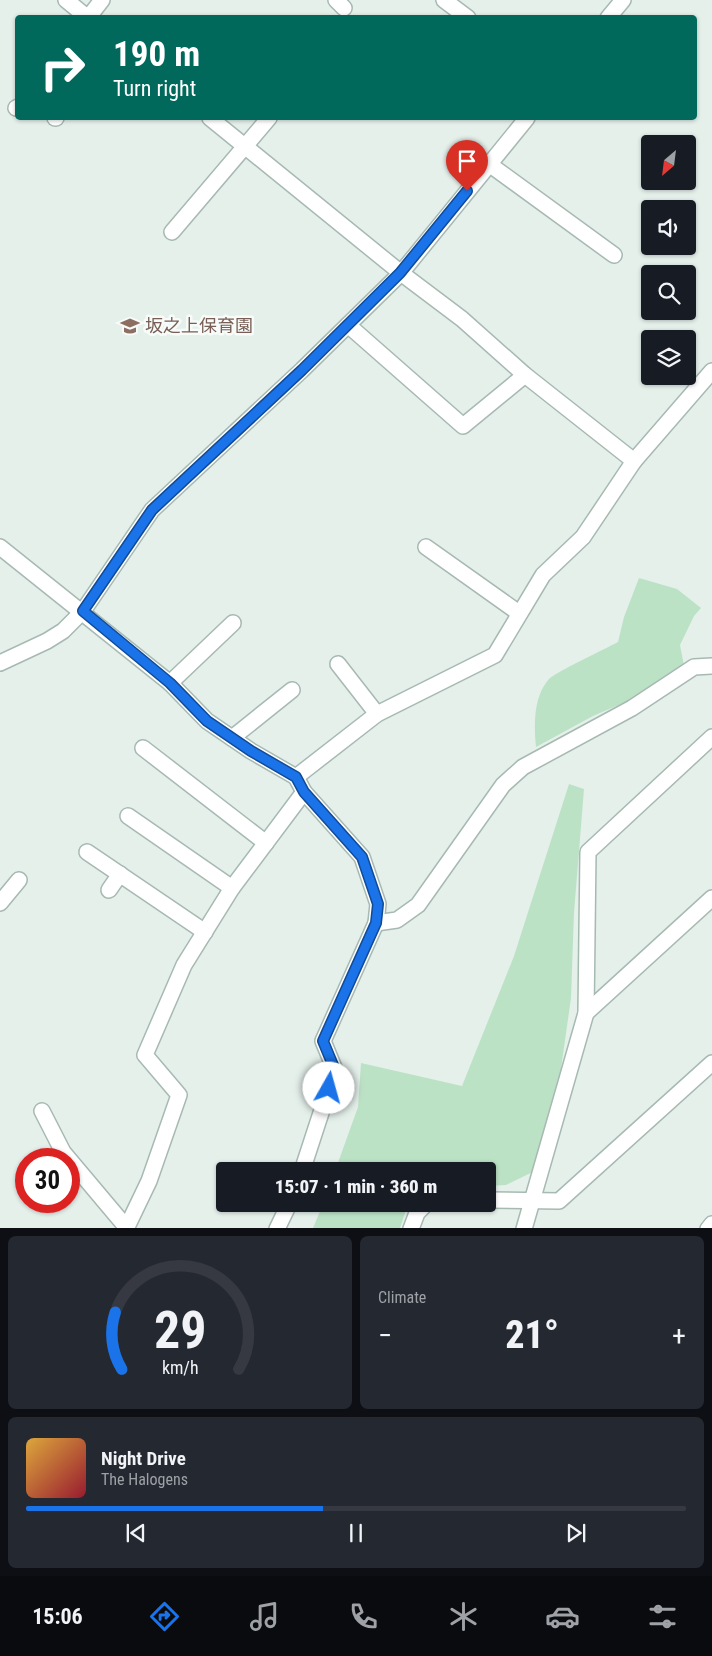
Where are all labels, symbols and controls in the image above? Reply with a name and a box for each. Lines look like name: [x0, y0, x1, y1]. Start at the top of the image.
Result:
text: 190 m: [113, 34, 200, 75]
icon: right: [30, 35, 95, 100]
text: Turn right: [113, 76, 196, 101]
north arrow: [641, 135, 696, 190]
map controls: [641, 135, 696, 385]
pin: [446, 140, 488, 191]
icon: arrive: [453, 147, 481, 175]
button: sound: [641, 200, 696, 255]
button: search: [641, 265, 696, 320]
school or university icon: 坂之上保育園: [119, 315, 141, 337]
place label: 坂之上保育園: [145, 315, 253, 336]
button: layers: [641, 330, 696, 385]
position arrow: [302, 1061, 354, 1113]
speed limit sign: 30: [15, 1148, 80, 1213]
text: 15:07 · 1 min · 360 m: [275, 1175, 437, 1198]
text: Climate: [378, 1288, 426, 1307]
text: 29: [154, 1300, 206, 1361]
text: 21°: [505, 1313, 559, 1357]
text: −: [378, 1319, 392, 1352]
text: +: [672, 1319, 686, 1352]
text: km/h: [162, 1357, 198, 1378]
text: Night Drive: [101, 1447, 186, 1470]
text: The Halogens: [101, 1470, 188, 1489]
icon: previous: [122, 1519, 150, 1547]
icon: pause: [342, 1519, 370, 1547]
icon: next: [562, 1519, 590, 1547]
icon: directions: [147, 1599, 182, 1634]
icon: music: [247, 1599, 282, 1634]
icon: phone: [346, 1599, 381, 1634]
icon: climate: [446, 1599, 481, 1634]
icon: car: [545, 1599, 580, 1634]
icon: filters: [645, 1599, 680, 1634]
text: 15:06: [32, 1604, 83, 1629]

